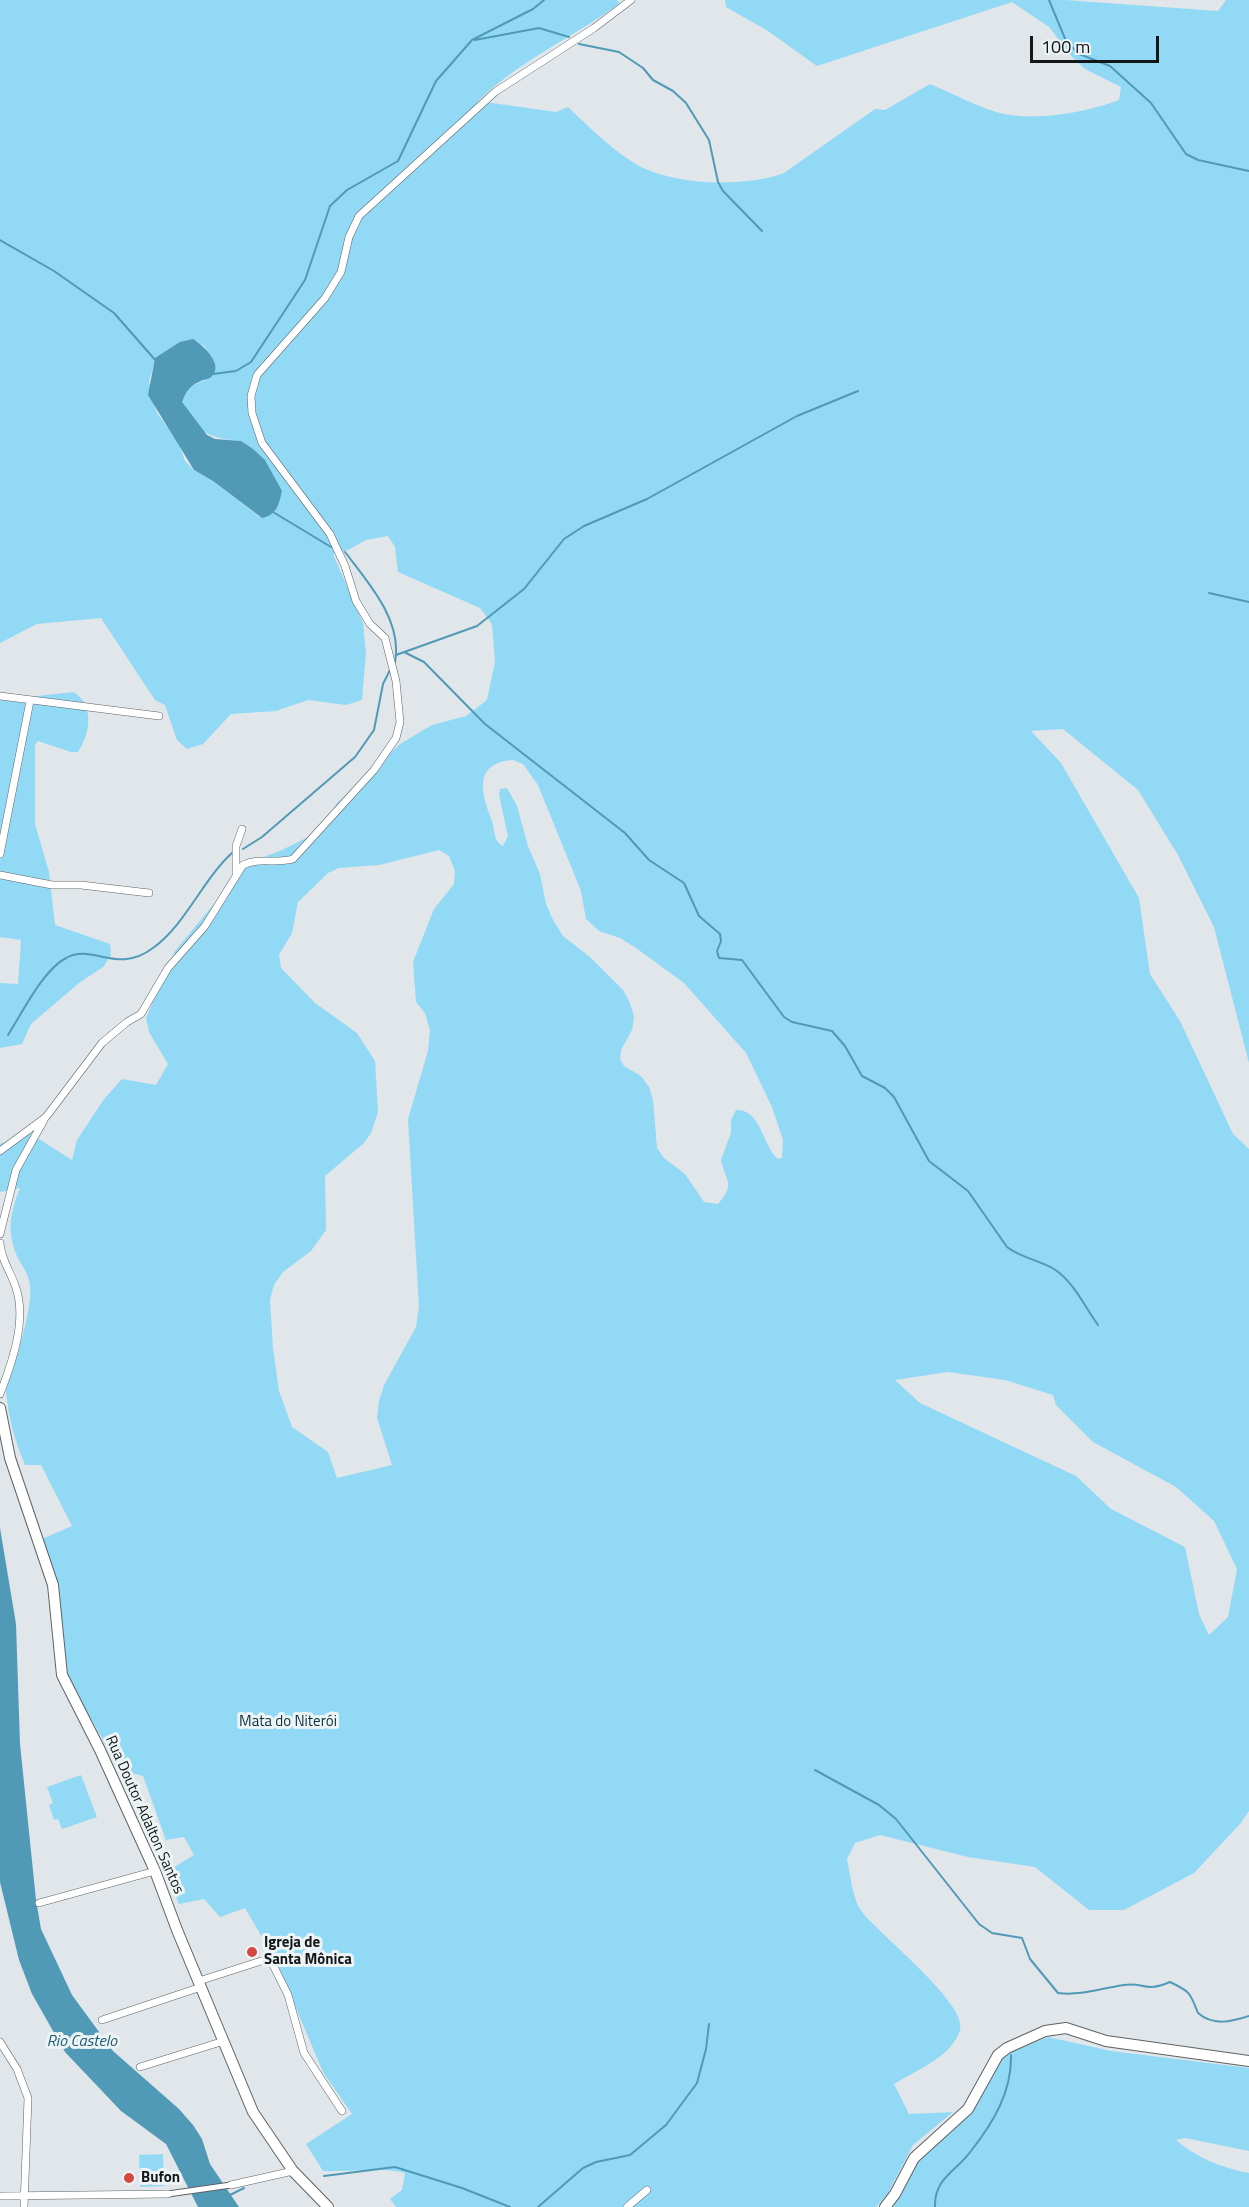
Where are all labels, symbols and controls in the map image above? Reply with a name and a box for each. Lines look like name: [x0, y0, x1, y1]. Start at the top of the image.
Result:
scale bar: [1033, 24, 1162, 62]
text: 100 m: [1041, 33, 1090, 60]
park label: Mata do Niterói: [239, 1713, 337, 1731]
street label: Rua Doutor Adalton Santos: [101, 1733, 187, 1897]
place label: Igreja de Santa Mônica: [264, 1934, 352, 1969]
marker: Igreja de Santa Mônica: [245, 1945, 259, 1959]
water label: Rio Castelo: [47, 2032, 117, 2052]
place label: Bufon: [141, 2169, 180, 2187]
marker: Bufon: [122, 2171, 136, 2185]

